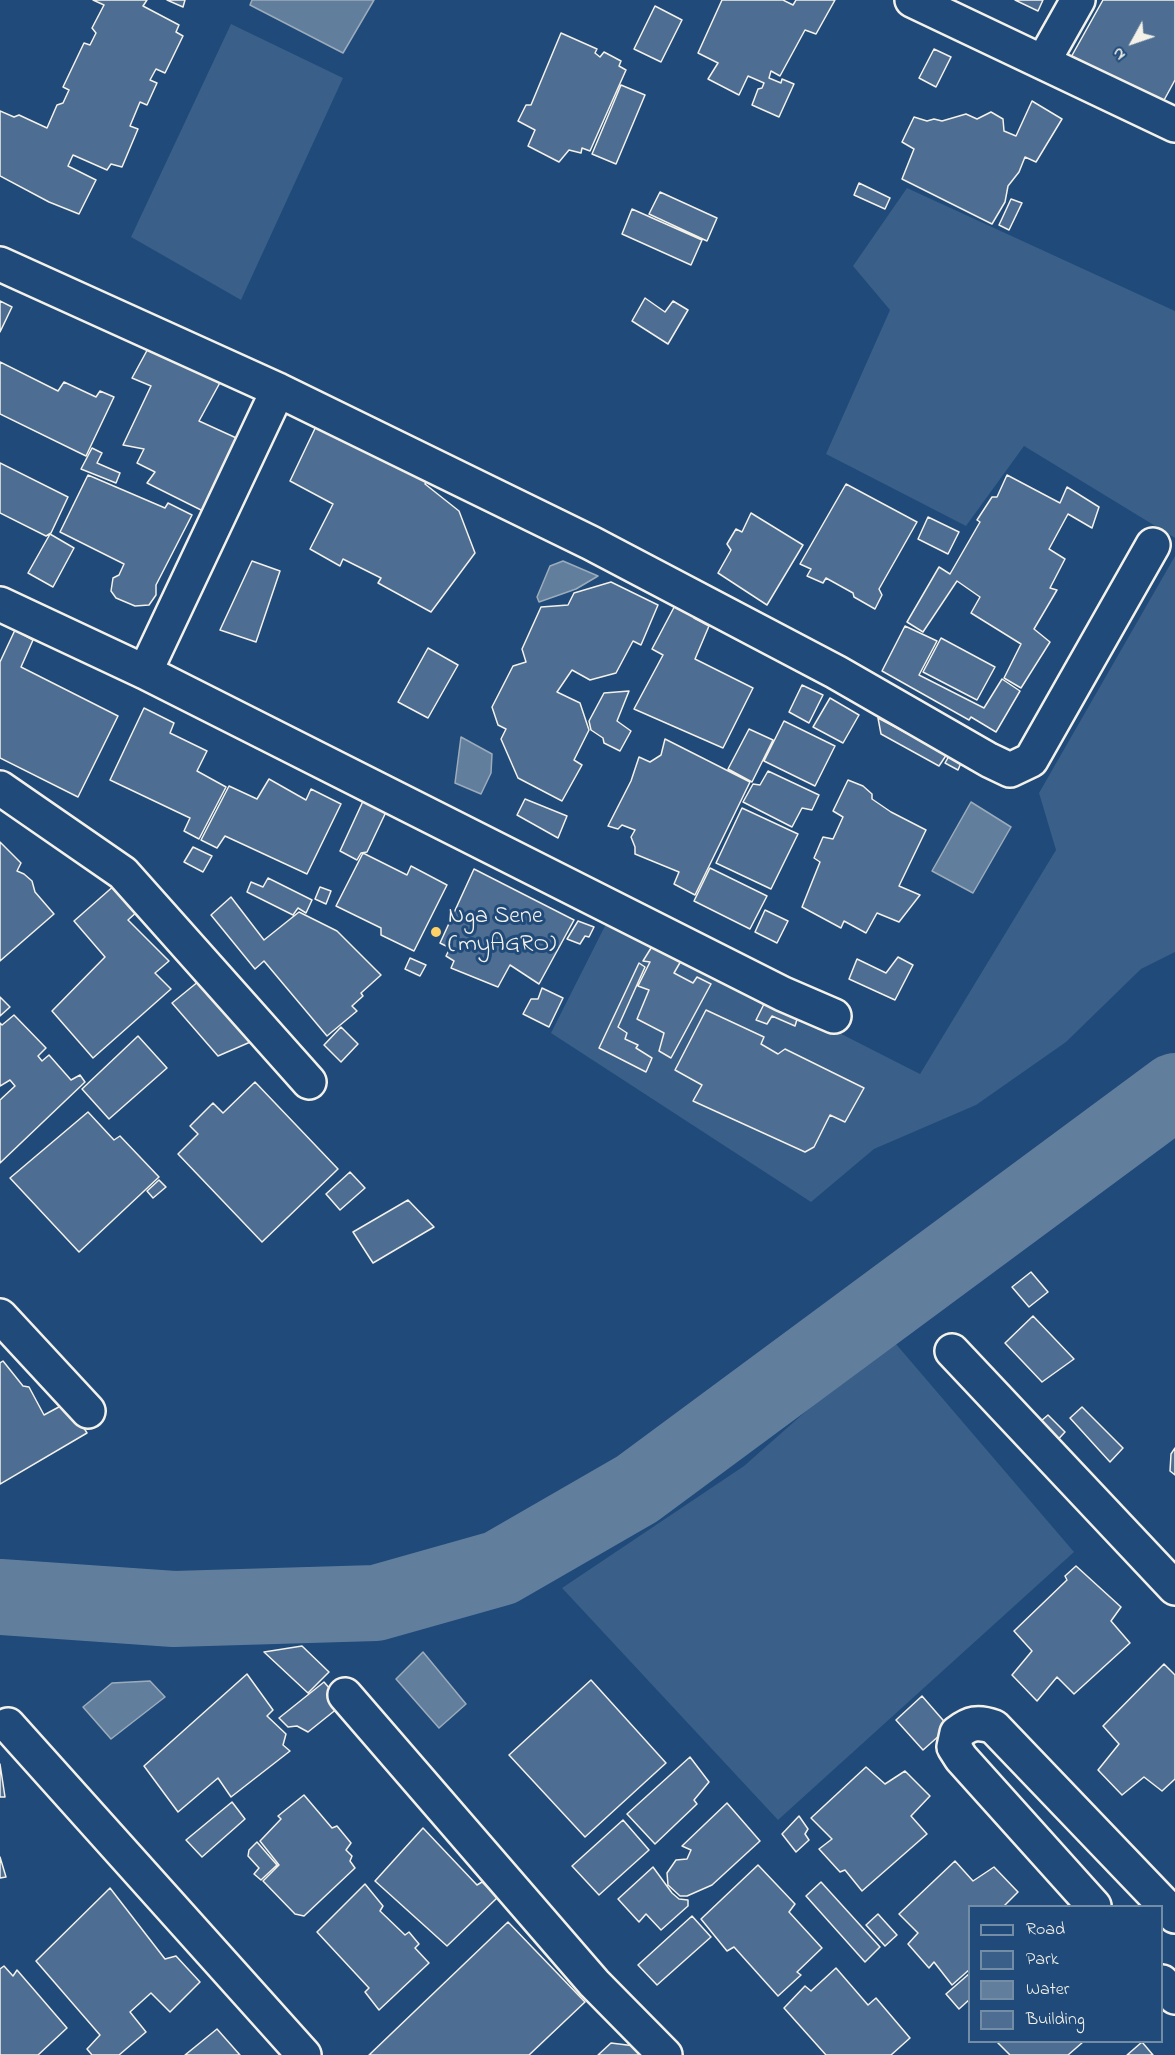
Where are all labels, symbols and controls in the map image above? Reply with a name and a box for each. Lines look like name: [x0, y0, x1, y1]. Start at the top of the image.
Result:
north arrow: [1103, 12, 1163, 72]
text: N: [1107, 42, 1132, 65]
place label: Nga Sene (myAGRO): [448, 904, 556, 960]
marker: Nga Sene (myAGRO): [429, 925, 443, 939]
legend: [968, 1905, 1163, 2043]
text: Road: [1026, 1917, 1065, 1943]
text: Park: [1026, 1947, 1059, 1973]
text: Water: [1026, 1977, 1069, 2003]
text: Building: [1026, 2007, 1085, 2033]

